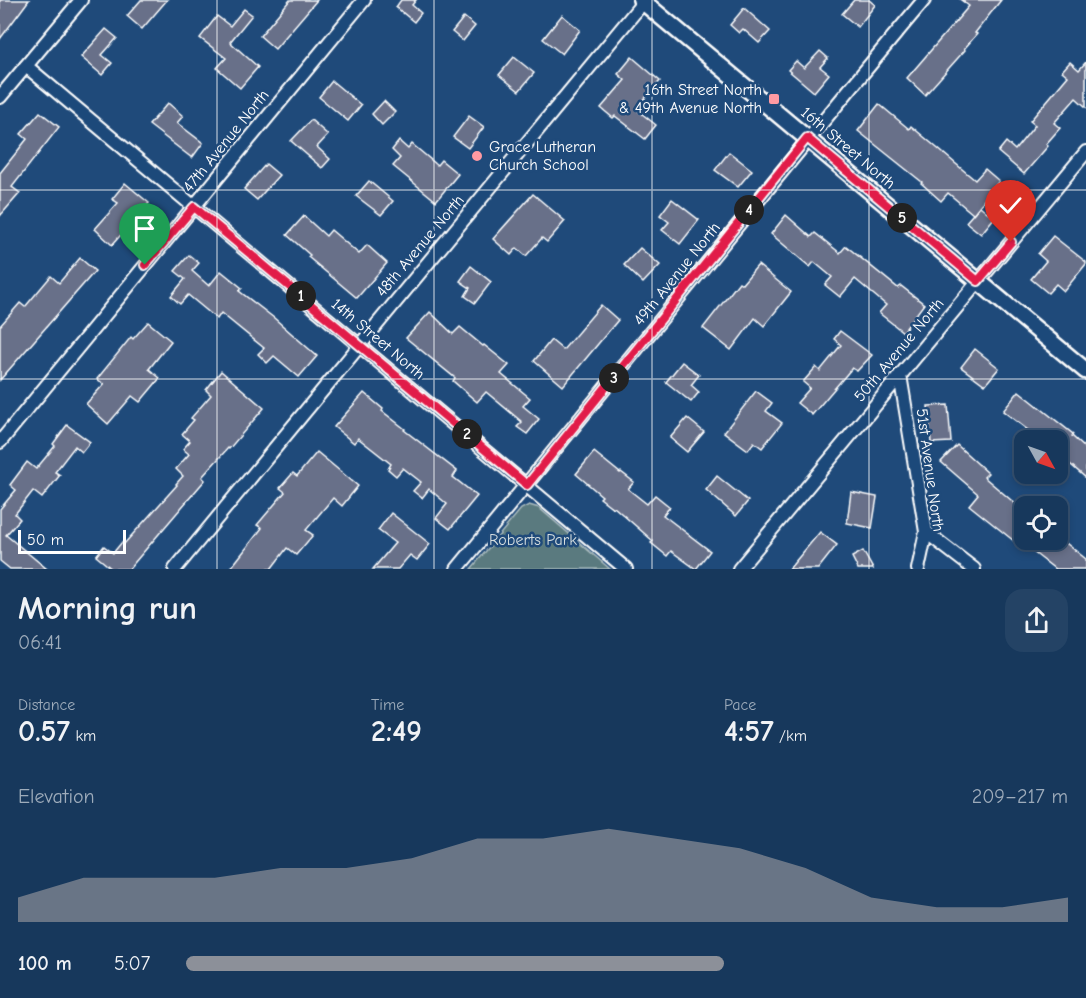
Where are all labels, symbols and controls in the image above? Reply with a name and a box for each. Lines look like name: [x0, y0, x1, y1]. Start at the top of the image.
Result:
place label: 16th Street North & 49th Avenue North: [619, 81, 762, 117]
street label: 47th Avenue North: [179, 86, 273, 196]
marker: 16th Street North & 49th Avenue North: [767, 92, 781, 106]
street label: 16th Street North: [797, 103, 899, 193]
place label: Grace Lutheran Church School: [489, 138, 596, 174]
marker: Grace Lutheran Church School: [470, 149, 484, 163]
pin: [985, 180, 1036, 242]
icon: check: [994, 189, 1027, 222]
street label: 48th Avenue North: [372, 192, 468, 300]
pin: 4: [734, 195, 764, 225]
text: 4: [745, 201, 753, 219]
pin: [119, 203, 170, 265]
pin: 5: [887, 203, 917, 233]
text: 5: [898, 209, 906, 227]
icon: arrive: [128, 212, 161, 245]
street label: 49th Avenue North: [630, 219, 724, 329]
pin: 1: [286, 281, 316, 311]
text: 1: [298, 287, 304, 305]
street label: 14th Street North: [328, 295, 428, 383]
street label: 50th Avenue North: [850, 295, 948, 405]
pin: 3: [599, 363, 629, 393]
text: 3: [610, 369, 618, 387]
street label: 51st Avenue North: [912, 407, 948, 533]
pin: 2: [452, 419, 482, 449]
text: 2: [463, 425, 471, 443]
north arrow: [1014, 430, 1068, 484]
map controls: [1014, 430, 1068, 550]
button: locate: [1014, 496, 1068, 550]
scale bar: [18, 527, 126, 554]
text: 50 m: [27, 531, 64, 549]
park label: Roberts Park: [489, 531, 577, 549]
text: Morning run: [18, 589, 197, 627]
button: share: [1005, 589, 1068, 652]
text: 06:41: [18, 631, 62, 654]
text: Distance: [18, 696, 75, 714]
text: Time: [371, 696, 404, 714]
text: Pace: [724, 696, 756, 714]
text: 0.57: [18, 714, 70, 749]
text: 2:49: [371, 714, 422, 749]
text: 4:57: [724, 714, 774, 749]
text: km: [70, 727, 96, 745]
text: /km: [774, 727, 807, 745]
text: Elevation: [18, 785, 95, 808]
text: 209–217 m: [972, 785, 1068, 808]
text: 100 m: [18, 952, 72, 975]
text: 5:07: [114, 952, 150, 975]

